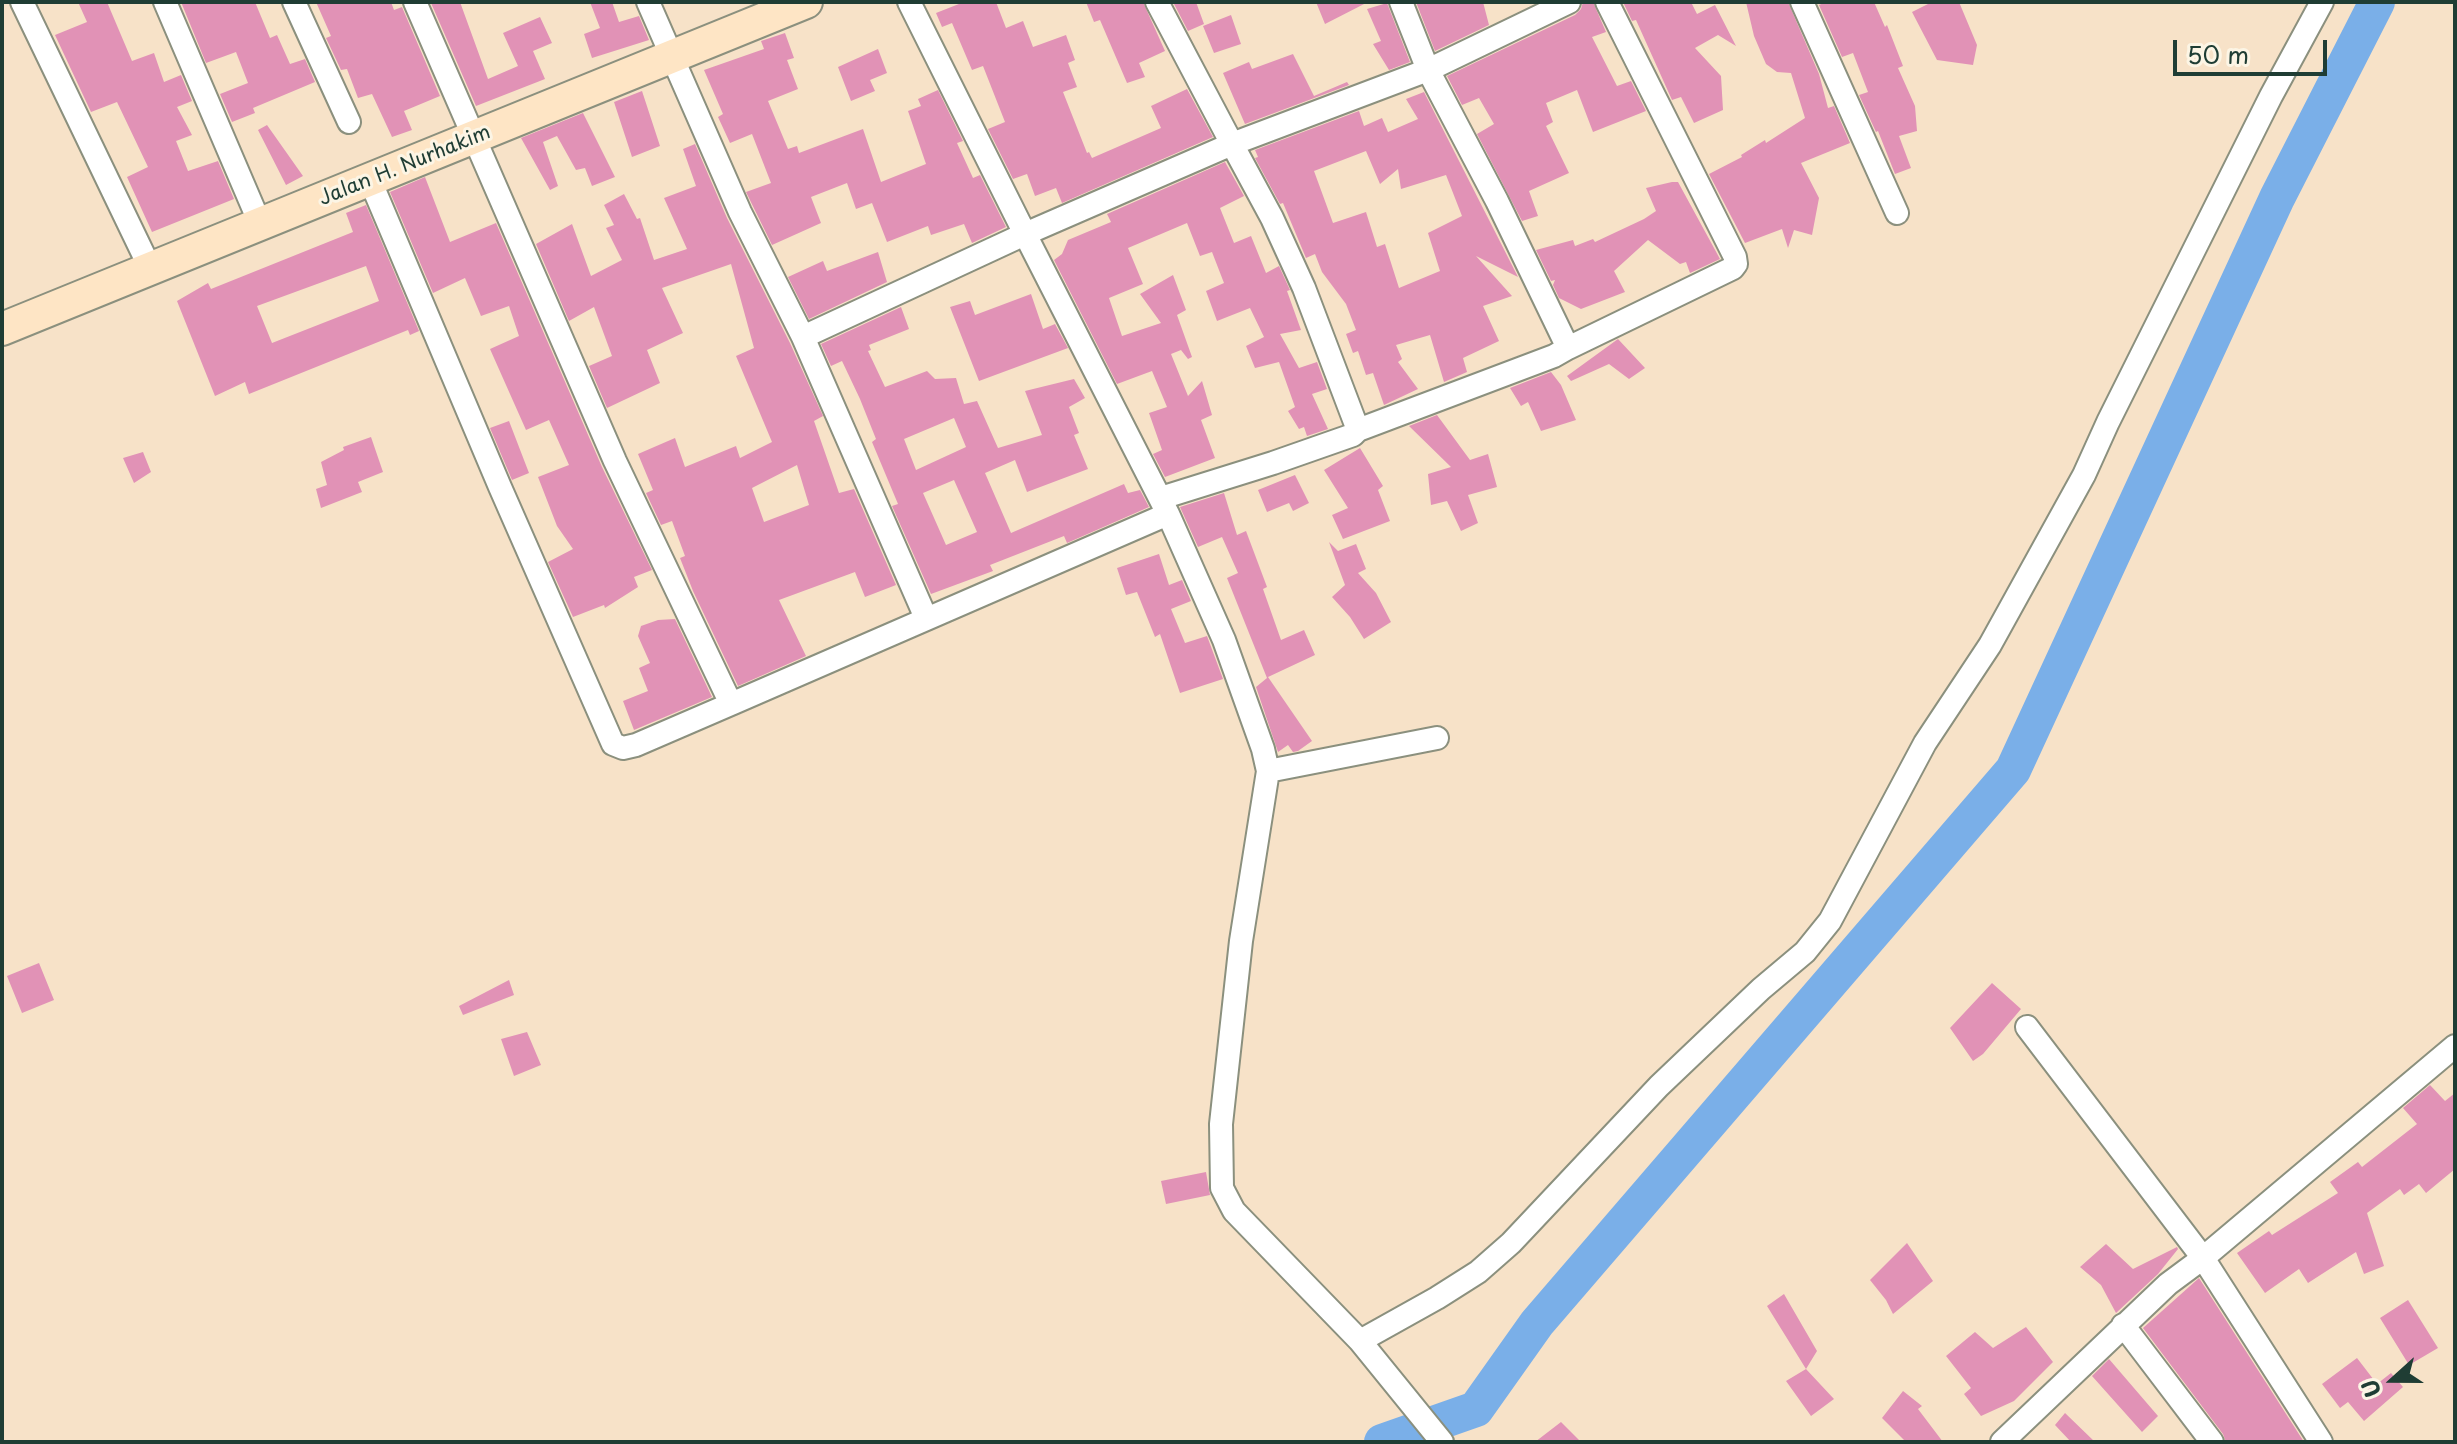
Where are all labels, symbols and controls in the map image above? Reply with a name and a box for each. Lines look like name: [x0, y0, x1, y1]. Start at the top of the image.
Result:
scale bar: [2177, 24, 2331, 74]
text: 50 m: [2187, 36, 2249, 72]
street label: Jalan H. Nurhakim: [316, 121, 494, 211]
north arrow: [2353, 1340, 2433, 1420]
text: U: [2352, 1375, 2389, 1403]

